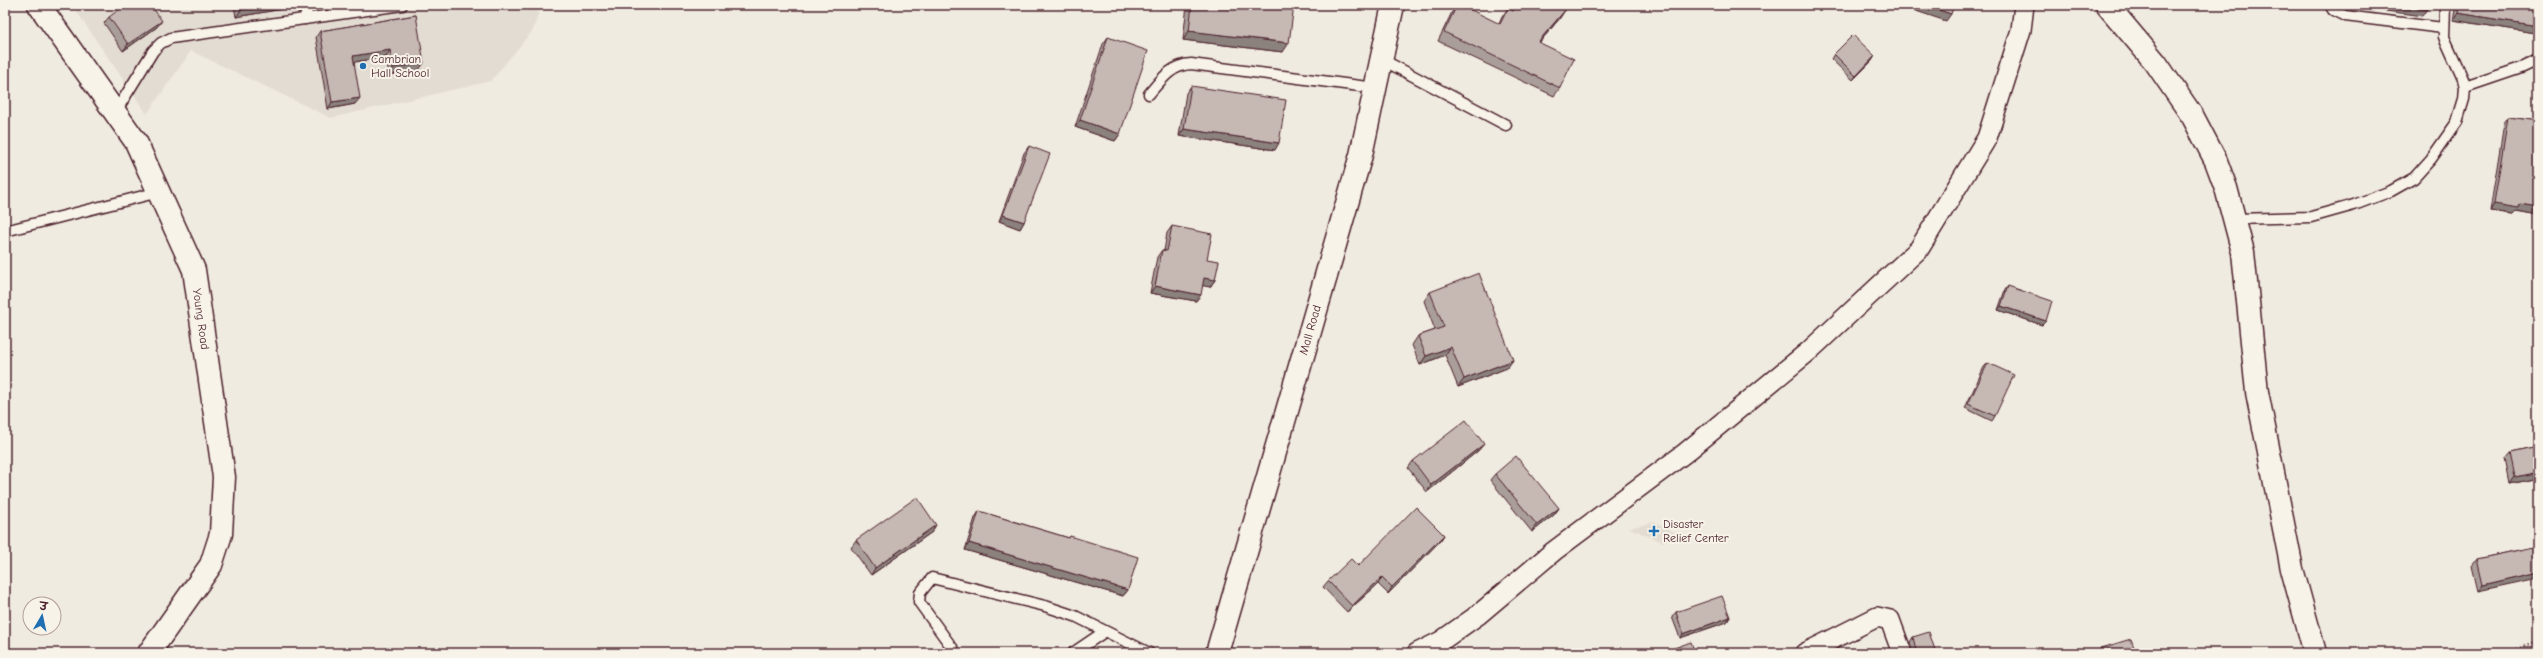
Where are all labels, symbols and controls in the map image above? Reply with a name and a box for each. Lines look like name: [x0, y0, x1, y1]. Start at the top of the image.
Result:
place label: Cambrian Hall School: [371, 52, 429, 80]
marker: Cambrian Hall School: [358, 61, 368, 71]
street label: Young Road: [190, 287, 212, 351]
street label: Mall Road: [1296, 303, 1324, 357]
place label: Disaster Relief Center: [1663, 517, 1729, 545]
marker: Disaster Relief Center: [1648, 525, 1660, 537]
north arrow: [22, 596, 62, 636]
text: उ: [38, 599, 50, 614]

